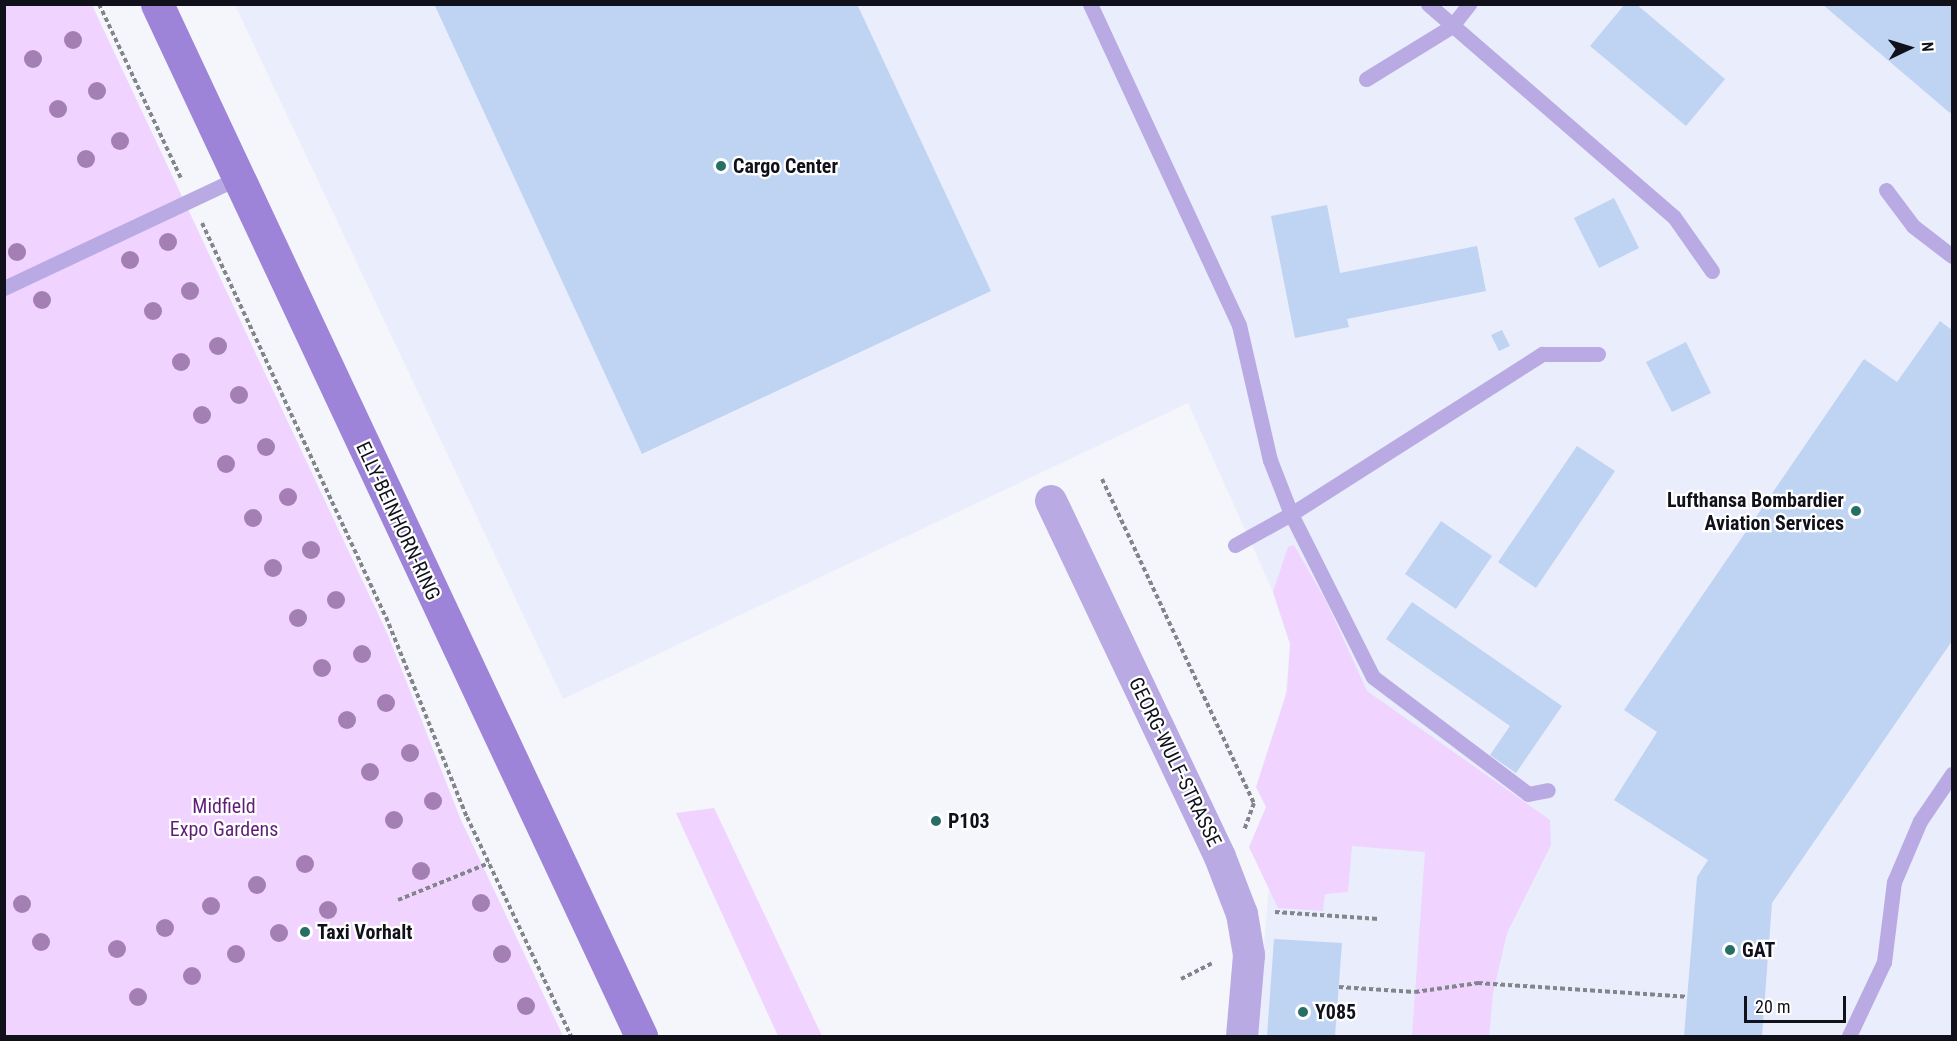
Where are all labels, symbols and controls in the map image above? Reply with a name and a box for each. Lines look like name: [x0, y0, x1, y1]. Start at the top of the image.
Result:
north arrow: [1879, 18, 1939, 78]
text: N: [1918, 41, 1937, 52]
place label: Cargo Center: [733, 154, 838, 178]
marker: Cargo Center: [714, 159, 728, 173]
street label: ELLY-BEINHORN-RING: [351, 438, 445, 604]
place label: Lufthansa Bombardier Aviation Services: [1667, 488, 1844, 535]
marker: Lufthansa Bombardier Aviation Services: [1849, 504, 1863, 518]
street label: GEORG-WULF-STRASSE: [1124, 673, 1226, 851]
park label: Midfield Expo Gardens: [170, 794, 278, 841]
place label: P103: [948, 809, 990, 833]
marker: P103: [929, 814, 943, 828]
place label: Taxi Vorhalt: [317, 920, 412, 944]
marker: Taxi Vorhalt: [298, 925, 312, 939]
place label: GAT: [1742, 938, 1775, 962]
marker: GAT: [1723, 943, 1737, 957]
scale bar: [1747, 984, 1849, 1022]
text: 20 m: [1755, 996, 1790, 1017]
place label: Y085: [1315, 1000, 1356, 1024]
marker: Y085: [1296, 1005, 1310, 1019]

